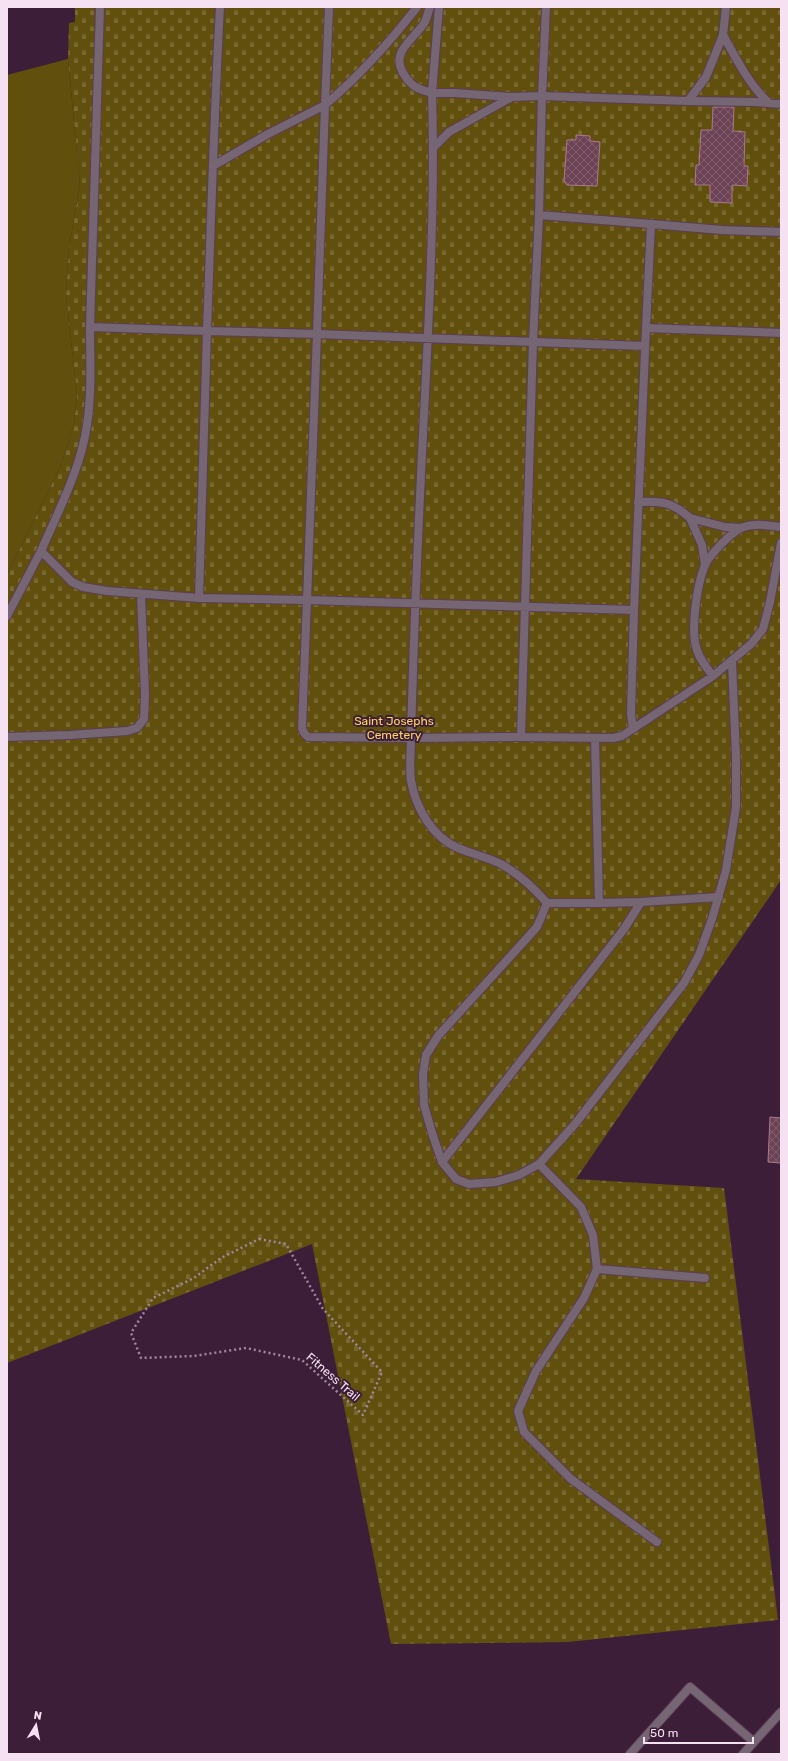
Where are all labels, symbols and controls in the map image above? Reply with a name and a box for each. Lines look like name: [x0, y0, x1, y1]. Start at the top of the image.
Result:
park label: Saint Josephs Cemetery: [354, 714, 434, 742]
street label: Fitness Trail: [303, 1350, 363, 1404]
north arrow: [16, 1705, 56, 1745]
text: N: [33, 1709, 43, 1723]
scale bar: [644, 1719, 753, 1745]
text: 50 m: [650, 1726, 678, 1740]

